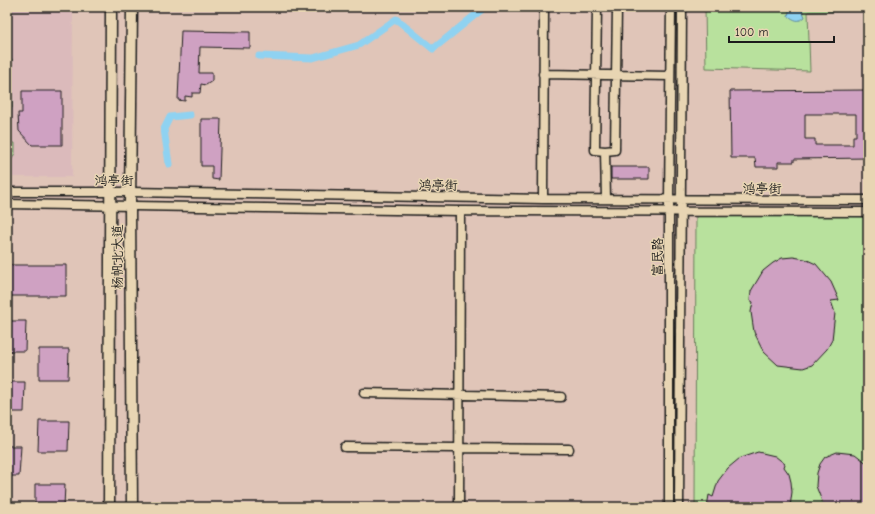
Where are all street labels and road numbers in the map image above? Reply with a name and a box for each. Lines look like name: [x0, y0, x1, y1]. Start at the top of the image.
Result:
street label: 鸿亭街: [94, 173, 134, 188]
street label: 鸿亭街: [418, 177, 458, 193]
street label: 鸿亭街: [742, 181, 782, 196]
street label: 杨帆北大道: [110, 224, 125, 290]
street label: 富民路: [650, 237, 665, 277]

